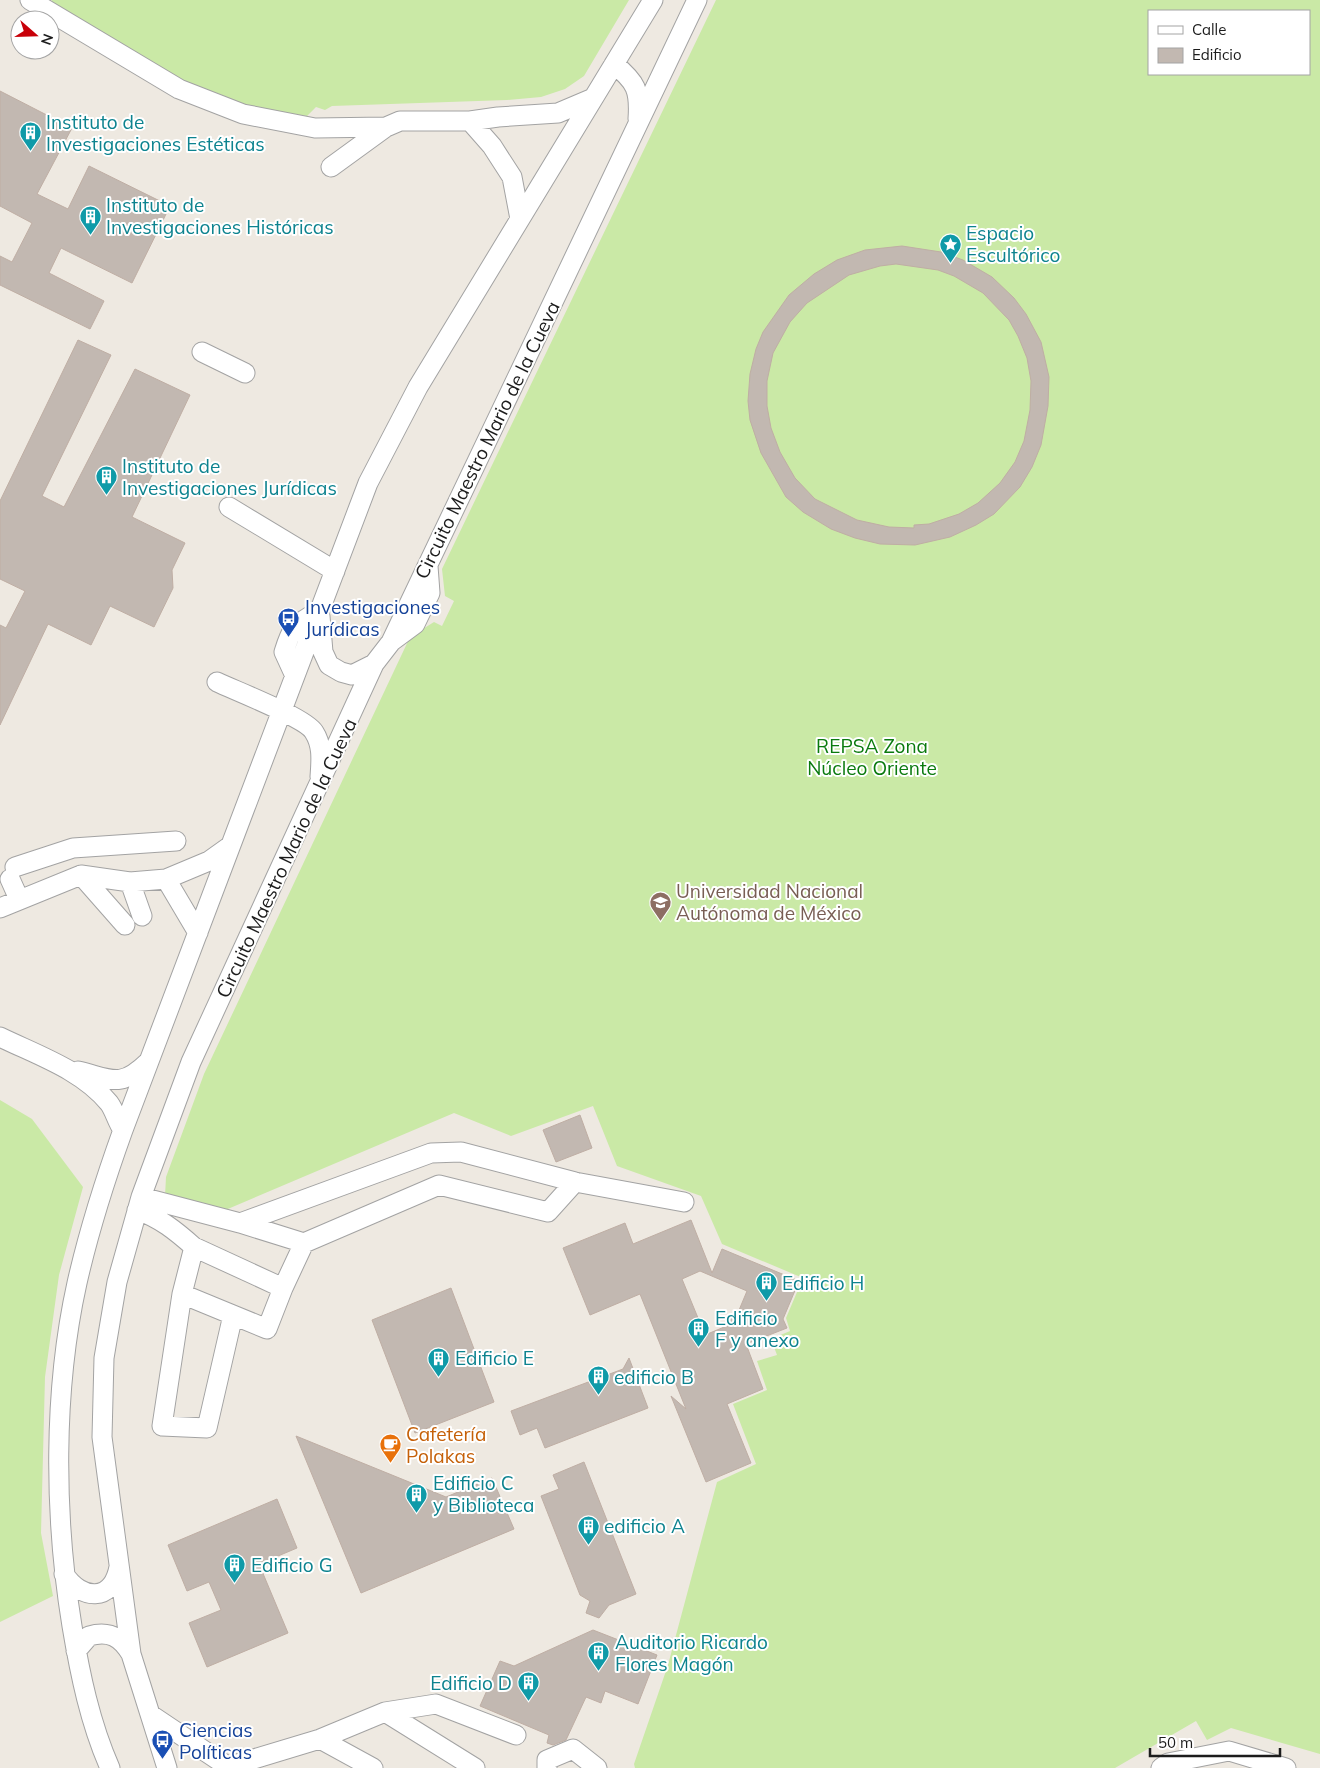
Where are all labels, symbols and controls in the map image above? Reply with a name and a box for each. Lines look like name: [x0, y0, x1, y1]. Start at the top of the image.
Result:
north arrow: [10, 10, 60, 60]
legend: [1148, 10, 1310, 75]
text: Calle: [1192, 20, 1226, 39]
text: N: [37, 31, 57, 47]
text: Edificio: [1192, 45, 1242, 64]
place label: Instituto de Investigaciones Estéticas: [46, 110, 265, 156]
building icon: Instituto de Investigaciones Estéticas: [18, 121, 42, 152]
place label: Instituto de Investigaciones Históricas: [106, 193, 334, 239]
building icon: Instituto de Investigaciones Históricas: [78, 204, 102, 235]
place label: Espacio Escultórico: [966, 221, 1060, 267]
place icon: Espacio Escultórico: [938, 232, 962, 263]
street label: Circuito Maestro Mario de la Cueva: [409, 297, 565, 583]
place label: Instituto de Investigaciones Jurídicas: [122, 454, 337, 500]
building icon: Instituto de Investigaciones Jurídicas: [94, 465, 118, 496]
place label: Investigaciones Jurídicas: [305, 595, 440, 641]
bus stop icon: Investigaciones Jurídicas: [277, 606, 301, 637]
street label: Circuito Maestro Mario de la Cueva: [210, 714, 362, 1002]
park label: REPSA Zona Núcleo Oriente: [807, 734, 937, 780]
place label: Universidad Nacional Autónoma de México: [676, 879, 863, 925]
school or university icon: Universidad Nacional Autónoma de México: [648, 890, 672, 921]
building icon: Edificio H: [754, 1271, 778, 1302]
place label: Edificio H: [782, 1271, 864, 1295]
place label: Edificio F y anexo: [715, 1306, 799, 1352]
building icon: Edificio F y anexo: [687, 1317, 711, 1348]
building icon: Edificio E: [427, 1346, 451, 1377]
place label: Edificio E: [455, 1346, 534, 1370]
building icon: edificio B: [586, 1365, 610, 1396]
place label: edificio B: [614, 1365, 694, 1389]
place label: Cafetería Polakas: [406, 1422, 486, 1468]
cafe icon: Cafetería Polakas: [378, 1433, 402, 1464]
place label: Edificio C y Biblioteca: [433, 1471, 534, 1517]
building icon: Edificio C y Biblioteca: [405, 1482, 429, 1513]
building icon: edificio A: [576, 1514, 600, 1545]
place label: edificio A: [604, 1514, 685, 1538]
building icon: Edificio G: [223, 1553, 247, 1584]
place label: Edificio G: [251, 1553, 333, 1577]
place label: Auditorio Ricardo Flores Magón: [615, 1630, 768, 1676]
building icon: Auditorio Ricardo Flores Magón: [587, 1641, 611, 1672]
place label: Edificio D: [430, 1671, 512, 1695]
building icon: Edificio D: [516, 1671, 540, 1702]
place label: Ciencias Políticas: [179, 1718, 253, 1764]
scale bar: [1150, 1726, 1280, 1758]
bus stop icon: Ciencias Políticas: [151, 1729, 175, 1760]
text: 50 m: [1158, 1733, 1193, 1752]

